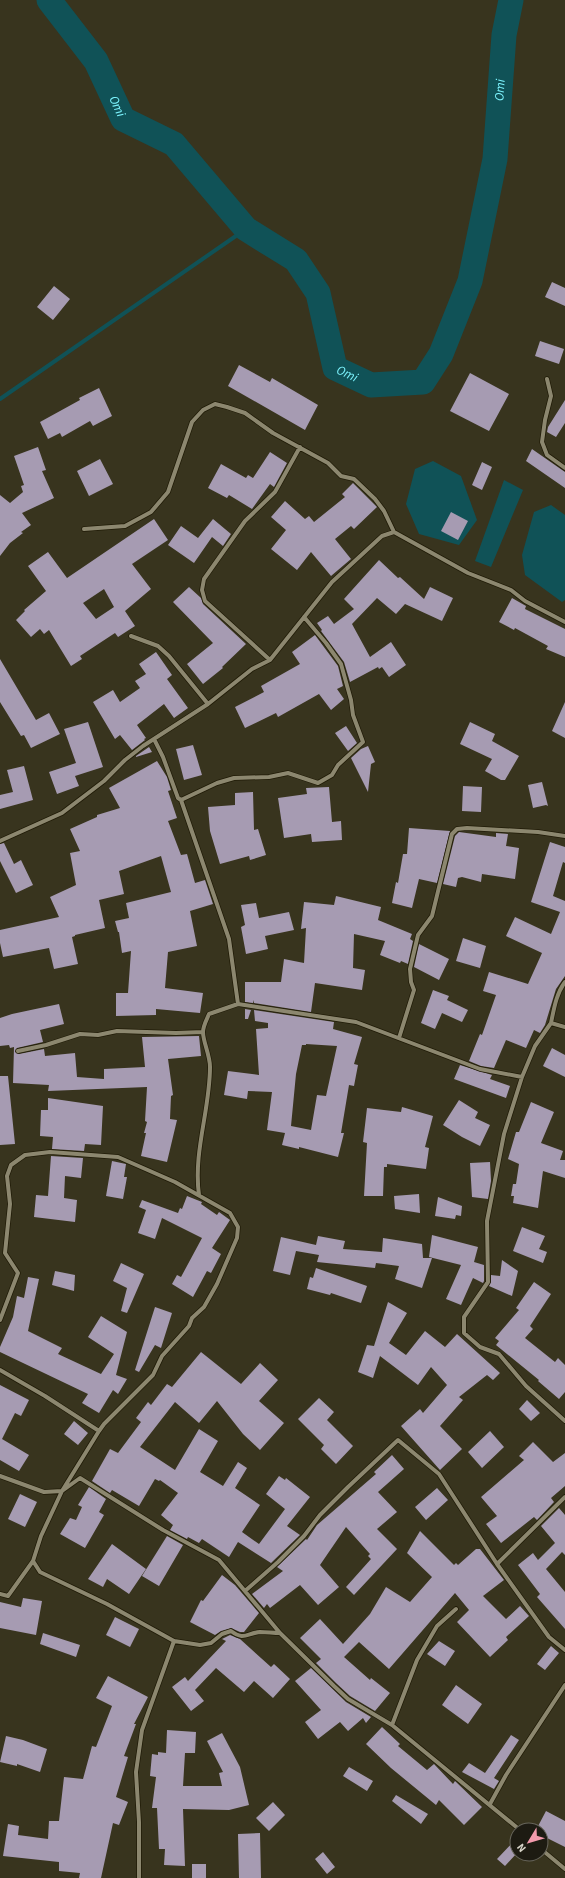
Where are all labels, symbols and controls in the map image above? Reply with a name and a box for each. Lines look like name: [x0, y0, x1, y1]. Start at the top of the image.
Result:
water label: Omi: [490, 78, 510, 102]
water label: Omi: [104, 93, 130, 121]
water label: Omi: [333, 361, 362, 387]
north arrow: [509, 1822, 549, 1862]
text: N: [513, 1840, 530, 1855]

